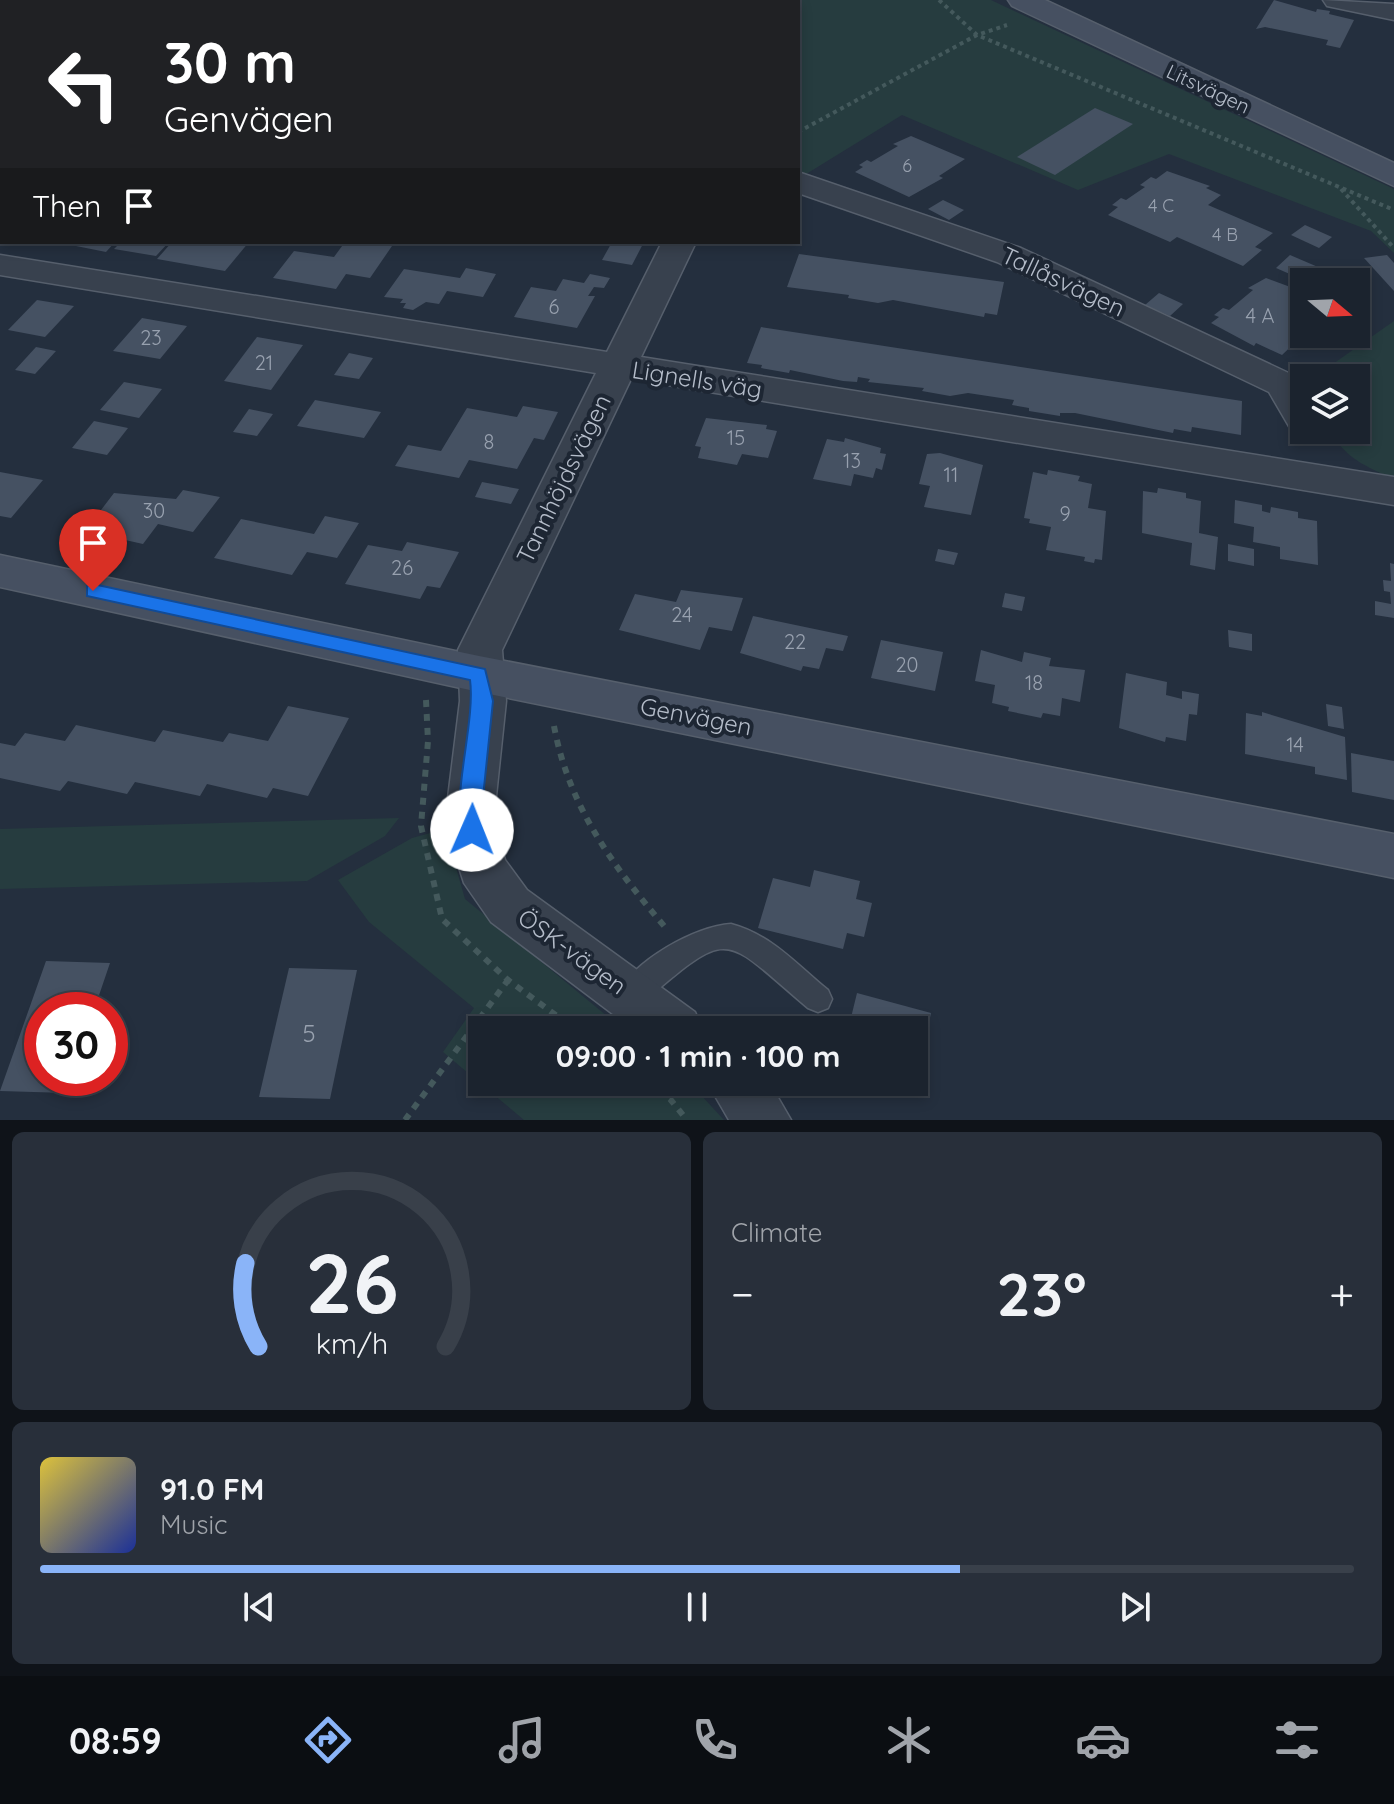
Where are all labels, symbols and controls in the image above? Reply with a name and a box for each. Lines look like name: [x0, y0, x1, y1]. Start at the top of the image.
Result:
text: 30 m: [164, 27, 296, 97]
icon: left: [32, 32, 136, 136]
street label: Litsvägen: [1163, 58, 1254, 119]
text: Genvägen: [164, 96, 334, 141]
house number: 6: [902, 154, 912, 177]
icon: arrive: [117, 184, 161, 228]
text: Then: [32, 187, 101, 225]
house number: 4 C: [1148, 194, 1174, 217]
house number: 4 B: [1212, 223, 1238, 246]
street label: Tallåsvägen: [997, 239, 1130, 323]
north arrow: [1290, 268, 1370, 348]
map controls: [1290, 268, 1370, 444]
house number: 6: [549, 294, 560, 319]
house number: 4 A: [1246, 303, 1275, 328]
house number: 23: [140, 325, 162, 350]
house number: 21: [255, 350, 273, 375]
street label: Lignells väg: [630, 354, 764, 404]
button: layers: [1290, 364, 1370, 444]
street label: Tannhöjdsvägen: [509, 389, 617, 568]
house number: 15: [727, 425, 745, 450]
house number: 8: [484, 429, 494, 454]
house number: 13: [843, 448, 861, 473]
house number: 11: [944, 462, 958, 487]
house number: 30: [143, 498, 165, 523]
house number: 9: [1059, 501, 1071, 526]
pin: [59, 509, 127, 591]
icon: arrive: [71, 521, 115, 565]
house number: 26: [391, 555, 413, 580]
house number: 24: [671, 602, 693, 627]
house number: 22: [784, 629, 806, 654]
house number: 20: [896, 652, 918, 677]
house number: 18: [1025, 670, 1043, 695]
street label: Genvägen: [638, 691, 755, 742]
house number: 14: [1286, 732, 1304, 757]
position arrow: [430, 788, 514, 872]
street label: ÖSK-vägen: [513, 902, 633, 1001]
speed limit sign: 30: [24, 992, 128, 1096]
house number: 5: [302, 1018, 316, 1048]
text: 09:00 · 1 min · 100 m: [556, 1037, 840, 1075]
text: Climate: [731, 1216, 822, 1249]
text: 26: [305, 1230, 398, 1334]
text: 23°: [997, 1256, 1087, 1331]
text: −: [731, 1266, 754, 1321]
text: +: [1329, 1266, 1354, 1321]
text: km/h: [315, 1325, 388, 1361]
text: 91.0 FM: [160, 1470, 264, 1508]
text: Music: [160, 1508, 228, 1541]
icon: previous: [237, 1585, 281, 1629]
icon: pause: [675, 1585, 719, 1629]
icon: next: [1113, 1585, 1157, 1629]
icon: directions: [300, 1712, 356, 1768]
icon: music: [494, 1712, 550, 1768]
icon: phone: [687, 1712, 743, 1768]
icon: climate: [881, 1712, 937, 1768]
icon: car: [1075, 1712, 1131, 1768]
icon: filters: [1269, 1712, 1325, 1768]
text: 08:59: [69, 1718, 162, 1763]

